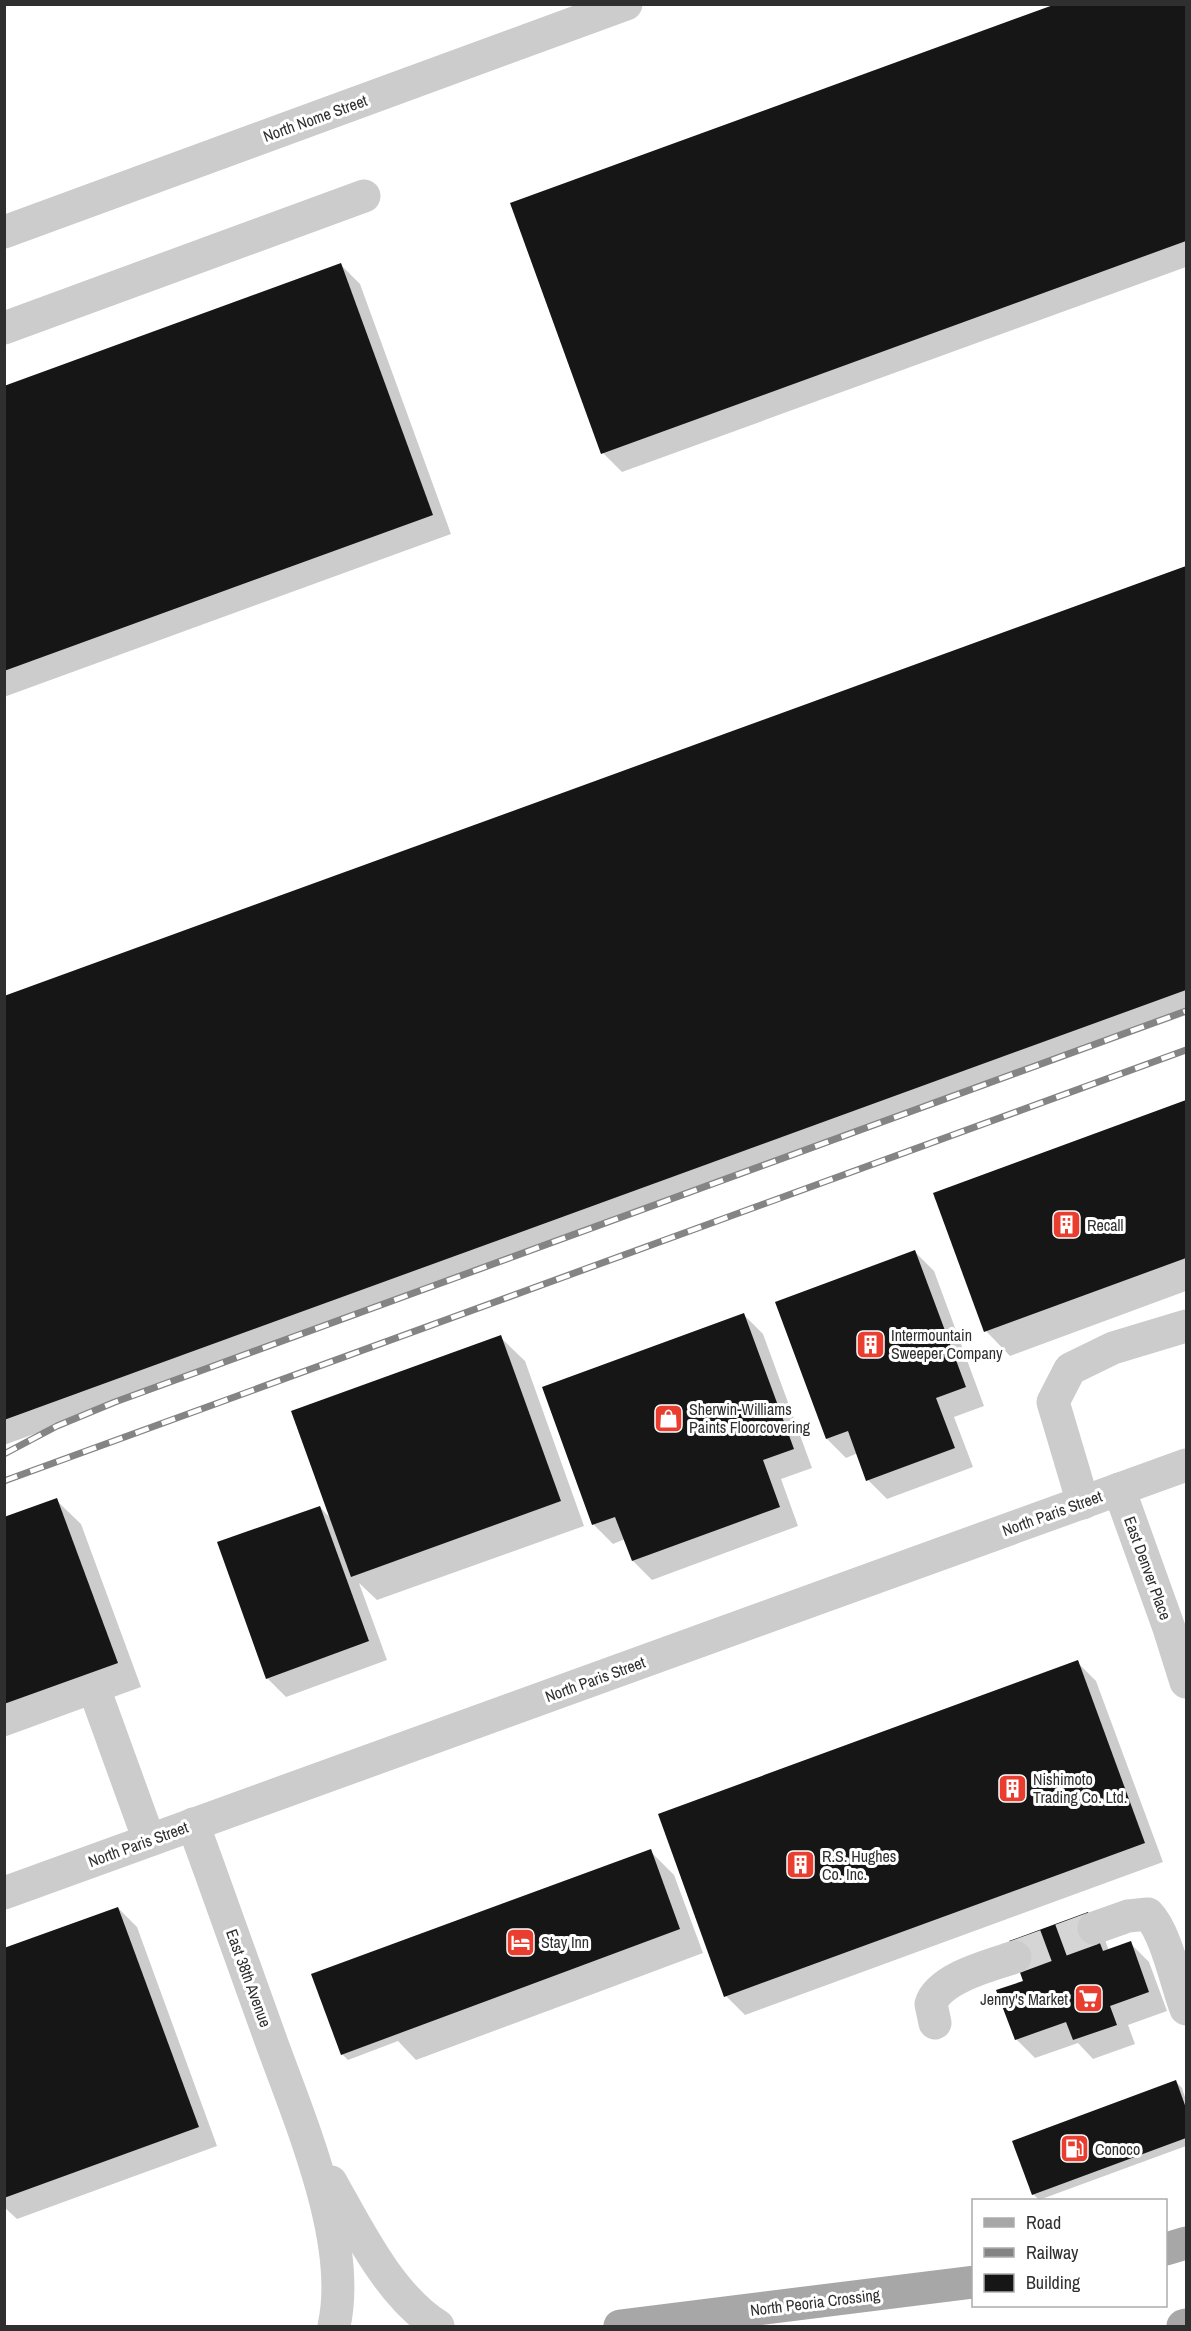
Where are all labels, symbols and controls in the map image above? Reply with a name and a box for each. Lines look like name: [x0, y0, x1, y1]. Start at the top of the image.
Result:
street label: North Nome Street: [260, 89, 370, 147]
building icon: Recall: [1050, 1209, 1082, 1241]
place label: Recall: [1087, 1214, 1124, 1236]
place label: Intermountain Sweeper Company: [891, 1324, 1003, 1364]
building icon: Intermountain Sweeper Company: [854, 1328, 886, 1360]
place label: Sherwin-Williams Paints Floorcovering: [689, 1398, 811, 1438]
shop icon: Sherwin-Williams Paints Floorcovering: [652, 1402, 684, 1434]
street label: North Paris Street: [999, 1485, 1105, 1541]
street label: East Denver Place: [1119, 1513, 1177, 1623]
street label: North Paris Street: [542, 1651, 648, 1707]
place label: Nishimoto Trading Co. Ltd.: [1033, 1768, 1127, 1808]
building icon: Nishimoto Trading Co. Ltd.: [996, 1772, 1028, 1804]
street label: North Paris Street: [85, 1816, 191, 1872]
place label: R.S. Hughes Co. Inc.: [822, 1845, 896, 1885]
building icon: R.S. Hughes Co. Inc.: [785, 1849, 817, 1881]
street label: East 38th Avenue: [221, 1926, 277, 2030]
hotel icon: Stay Inn: [504, 1926, 536, 1958]
place label: Stay Inn: [541, 1931, 589, 1953]
supermarket icon: Jenny's Market: [1073, 1983, 1105, 2015]
place label: Jenny's Market: [980, 1988, 1068, 2010]
fuel station icon: Conoco: [1058, 2133, 1090, 2165]
place label: Conoco: [1095, 2138, 1140, 2160]
legend: [972, 2199, 1167, 2307]
text: Road: [1026, 2210, 1061, 2235]
text: Railway: [1026, 2240, 1079, 2265]
text: Building: [1026, 2270, 1081, 2295]
street label: North Peoria Crossing: [749, 2283, 882, 2321]

